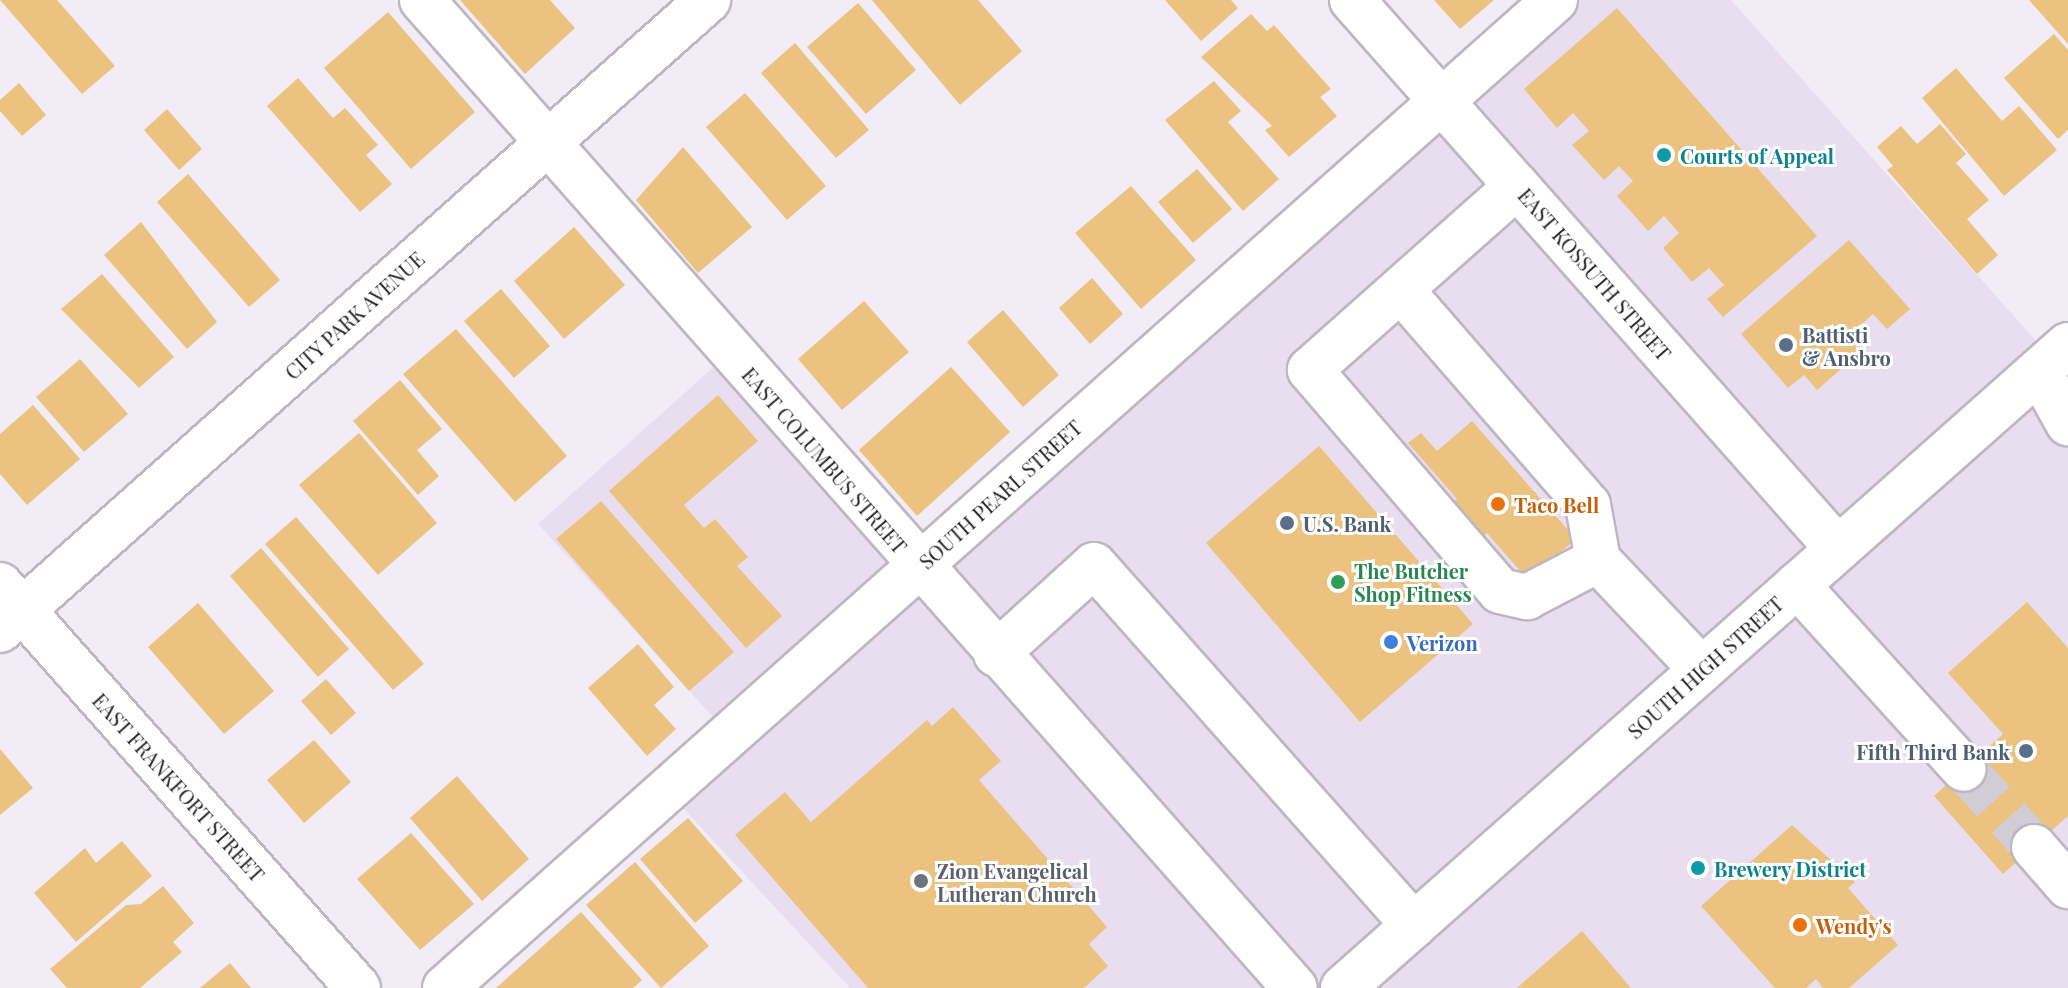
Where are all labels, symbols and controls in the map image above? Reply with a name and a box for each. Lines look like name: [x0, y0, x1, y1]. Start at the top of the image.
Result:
place label: Courts of Appeal: [1680, 143, 1835, 167]
marker: Courts of Appeal: [1655, 146, 1673, 164]
street label: EAST KOSSUTH STREET: [1514, 183, 1676, 365]
street label: CITY PARK AVENUE: [279, 246, 429, 384]
place label: Battisti & Ansbro: [1802, 322, 1892, 369]
marker: Battisti & Ansbro: [1777, 336, 1795, 354]
street label: EAST COLUMBUS STREET: [738, 362, 912, 558]
street label: SOUTH PEARL STREET: [914, 415, 1086, 573]
place label: Taco Bell: [1514, 492, 1599, 516]
marker: Taco Bell: [1489, 495, 1507, 513]
place label: U.S. Bank: [1303, 511, 1391, 535]
marker: U.S. Bank: [1278, 514, 1296, 532]
place label: The Butcher Shop Fitness: [1354, 558, 1472, 605]
marker: The Butcher Shop Fitness: [1329, 573, 1347, 591]
street label: SOUTH HIGH STREET: [1622, 591, 1788, 743]
place label: Verizon: [1407, 630, 1478, 654]
marker: Verizon: [1382, 633, 1400, 651]
street label: EAST FRANKFORT STREET: [88, 688, 270, 886]
place label: Fifth Third Bank: [1856, 739, 2010, 763]
marker: Fifth Third Bank: [2017, 742, 2035, 760]
place label: Brewery District: [1714, 856, 1867, 880]
place label: Zion Evangelical Lutheran Church: [937, 858, 1097, 905]
marker: Brewery District: [1689, 859, 1707, 877]
marker: Zion Evangelical Lutheran Church: [912, 872, 930, 890]
place label: Wendy's: [1816, 913, 1892, 937]
marker: Wendy's: [1791, 916, 1809, 934]

